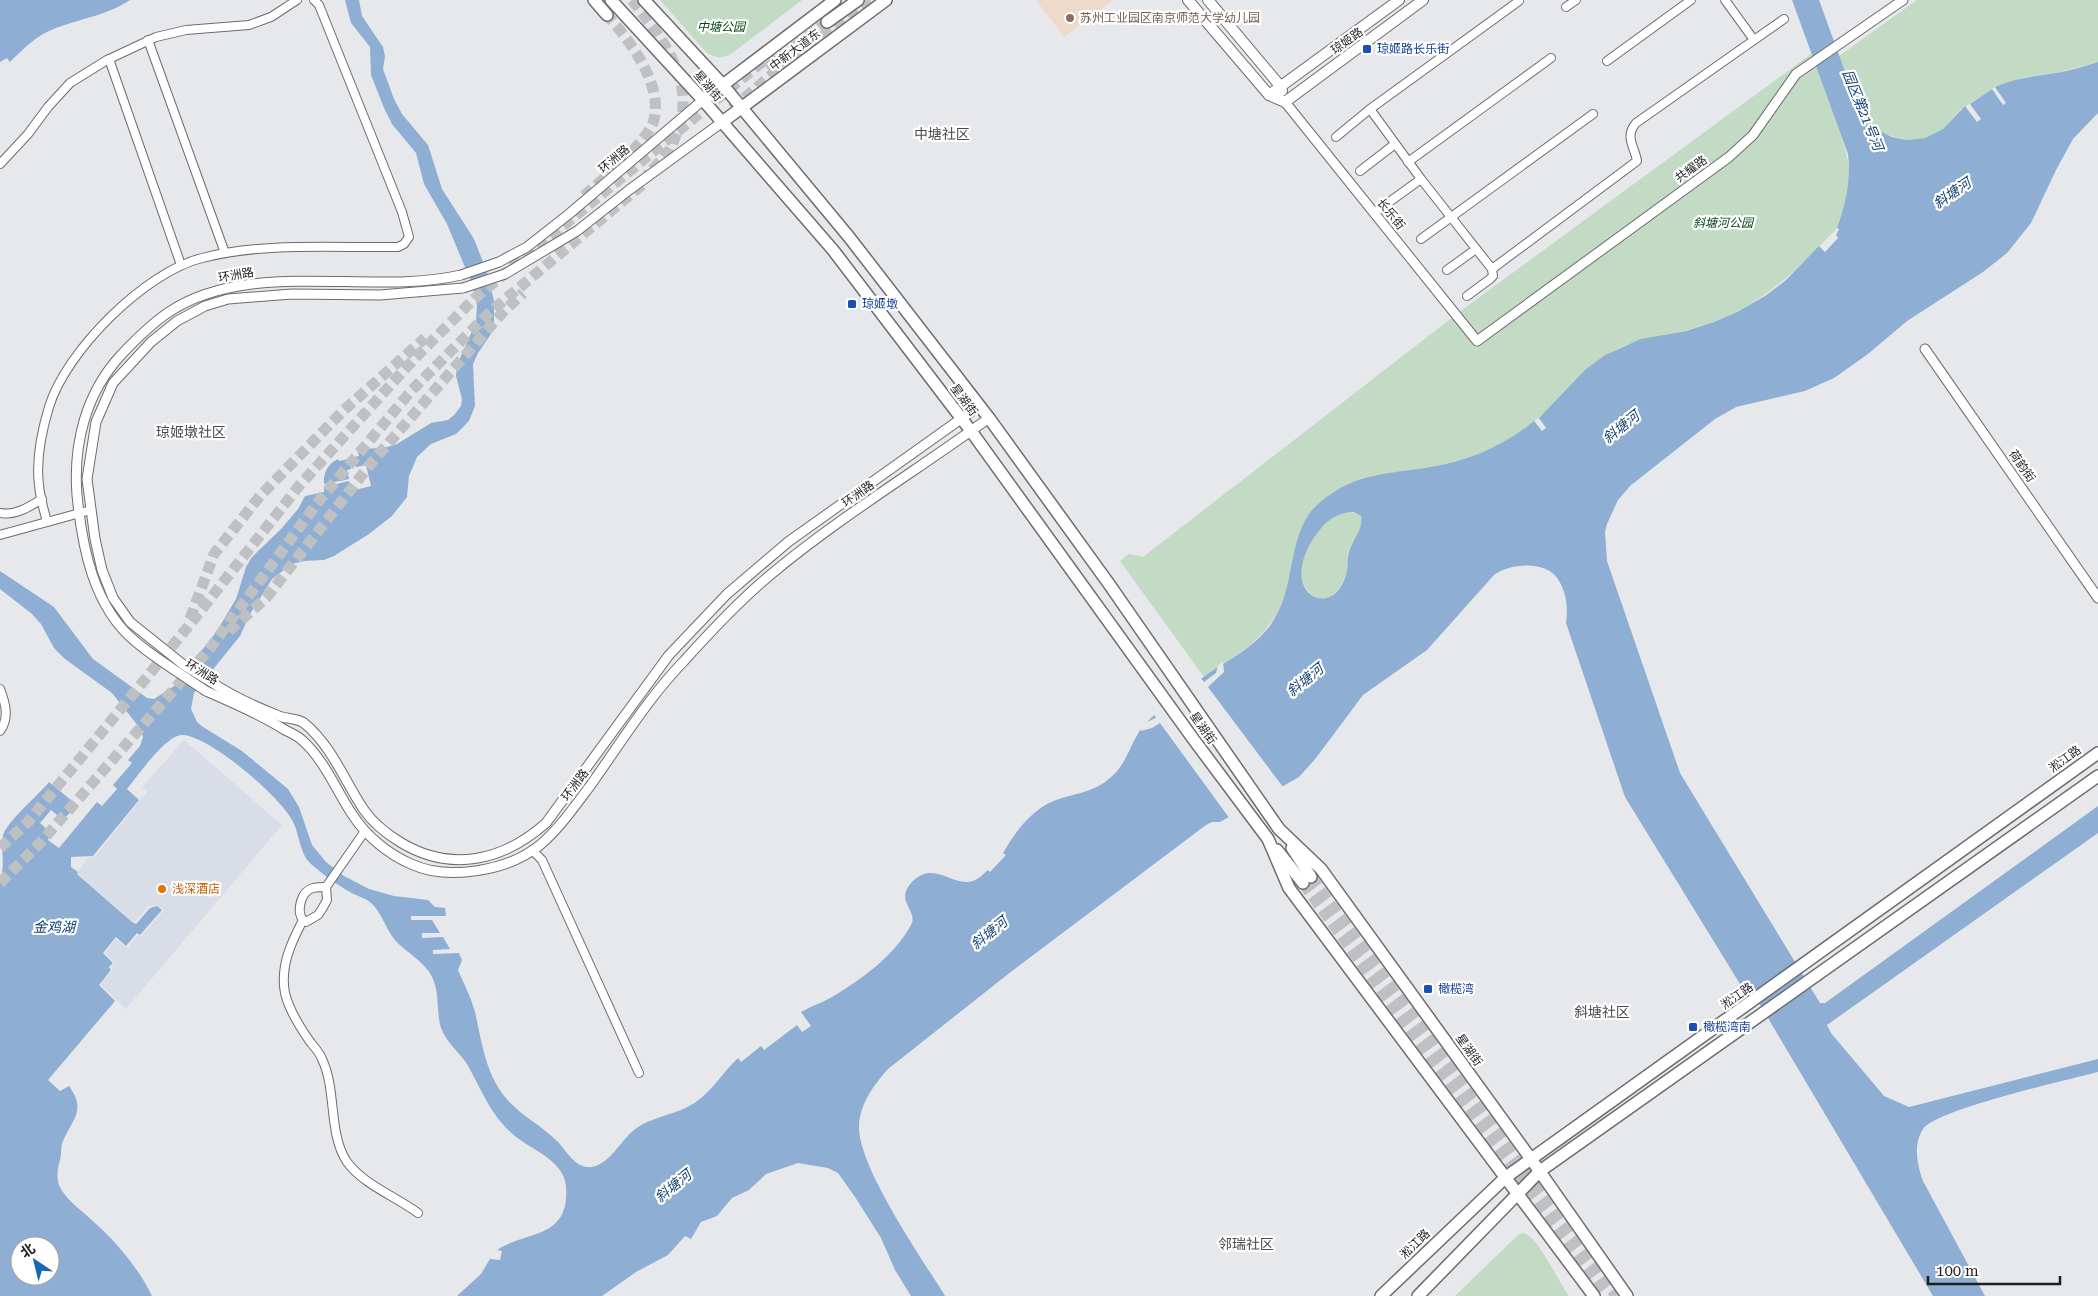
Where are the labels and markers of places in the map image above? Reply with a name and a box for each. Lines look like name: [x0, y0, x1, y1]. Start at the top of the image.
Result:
place label: 苏州工业园区南京师范大学幼儿园: [1080, 11, 1260, 25]
marker: 苏州工业园区南京师范大学幼儿园: [1064, 12, 1076, 24]
place label: 琼姬路长乐街: [1377, 42, 1449, 56]
marker: 琼姬路长乐街: [1361, 43, 1373, 55]
place label: 琼姬墩: [862, 297, 898, 311]
marker: 琼姬墩: [846, 298, 858, 310]
place label: 浅深酒店: [172, 882, 220, 896]
marker: 浅深酒店: [156, 883, 168, 895]
place label: 橄榄湾: [1438, 982, 1474, 996]
marker: 橄榄湾: [1422, 983, 1434, 995]
place label: 橄榄湾南: [1703, 1020, 1751, 1034]
marker: 橄榄湾南: [1687, 1021, 1699, 1033]

